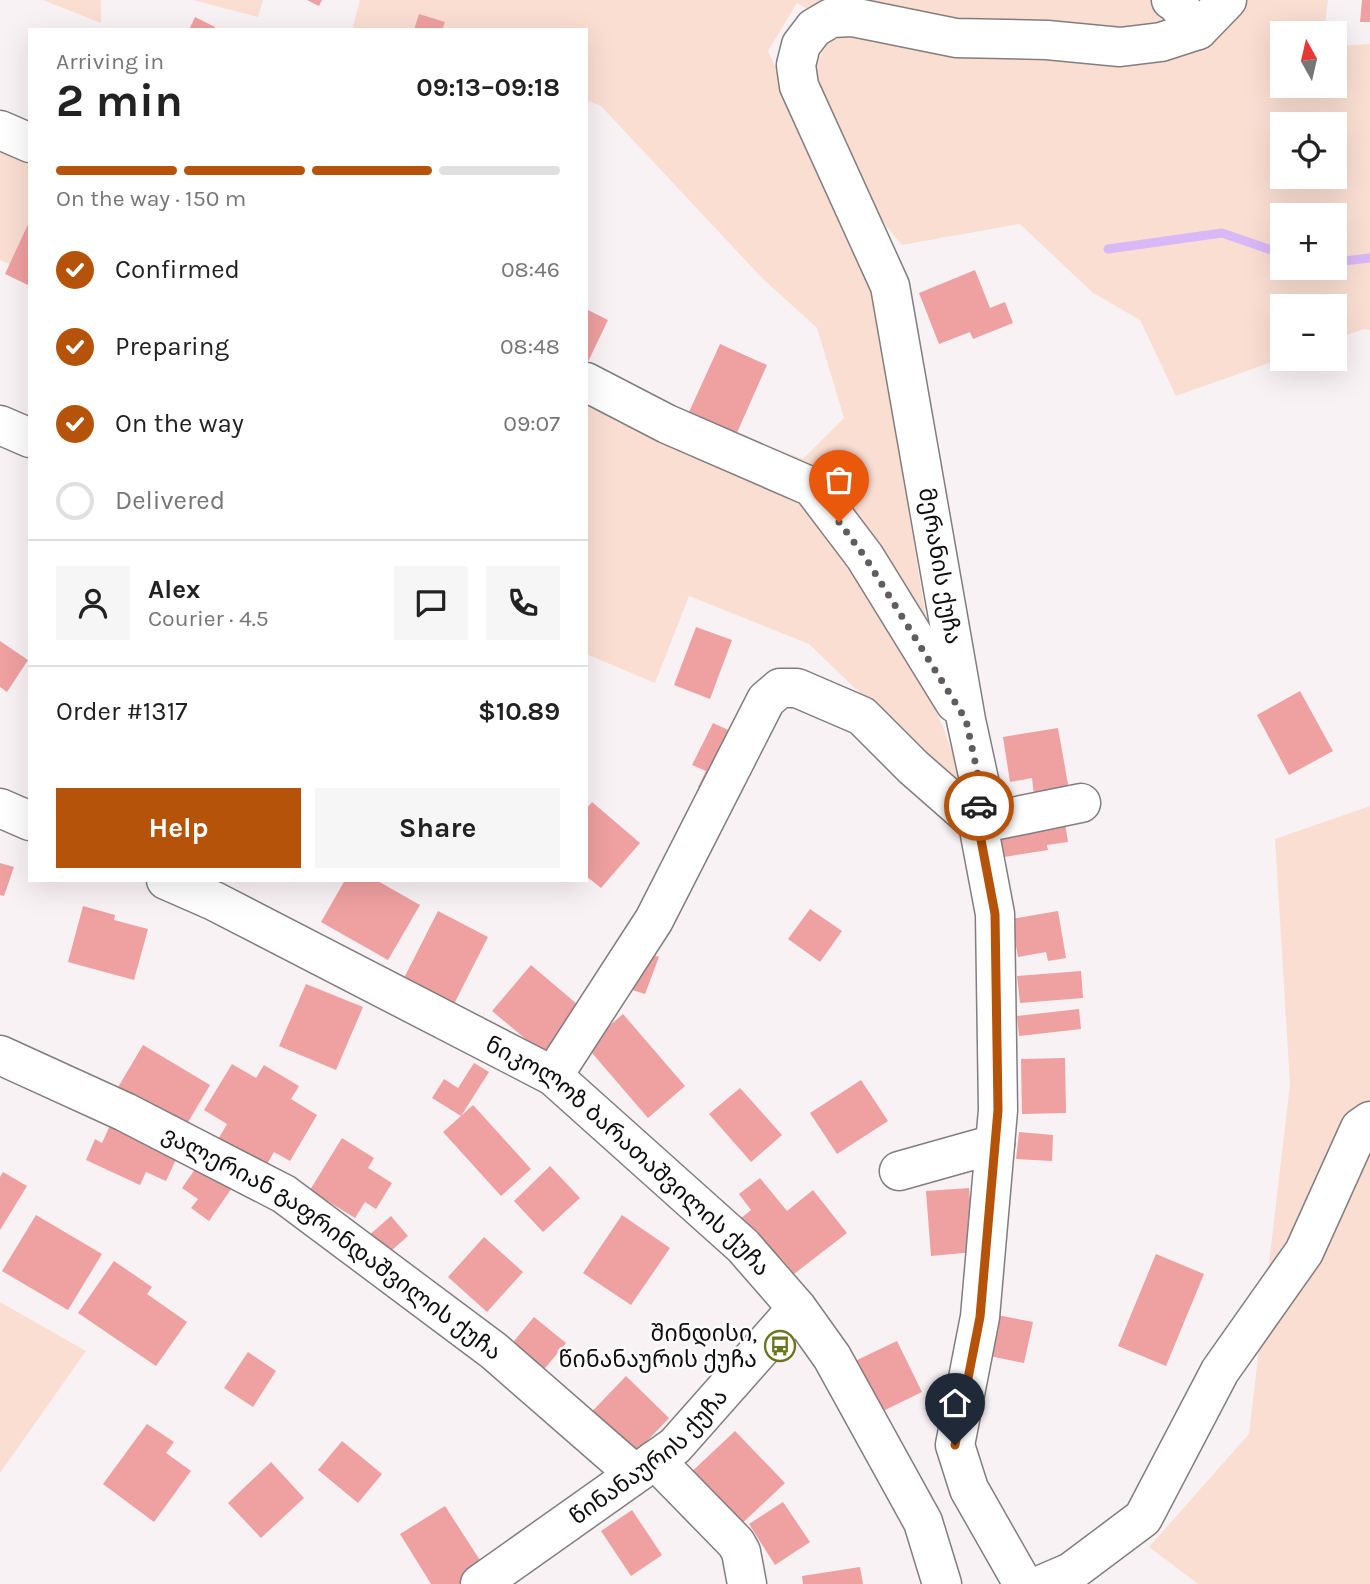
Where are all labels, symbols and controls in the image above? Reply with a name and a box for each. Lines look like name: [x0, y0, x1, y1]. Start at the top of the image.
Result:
north arrow: [1270, 21, 1348, 98]
map controls: [1270, 21, 1347, 371]
text: Arriving in: [56, 48, 164, 75]
text: 09:13–09:18: [416, 72, 560, 103]
text: 2 min: [56, 74, 183, 128]
button: locate: [1270, 112, 1347, 189]
text: On the way · 150 m: [56, 185, 246, 212]
button: +: [1270, 203, 1347, 280]
icon: check: [56, 251, 94, 289]
text: Confirmed: [115, 254, 240, 285]
text: 08:46: [501, 256, 560, 283]
button: −: [1270, 294, 1347, 371]
icon: check: [56, 328, 94, 366]
text: Preparing: [115, 331, 229, 362]
text: 08:48: [500, 333, 560, 360]
icon: check: [56, 405, 94, 443]
text: On the way: [115, 408, 244, 439]
text: 09:07: [503, 410, 560, 437]
pin: [809, 450, 869, 522]
icon: bag: [820, 461, 858, 499]
text: Delivered: [115, 485, 225, 516]
street label: მერანის ქუჩა: [913, 486, 967, 646]
button: person: [56, 566, 130, 640]
button: chat: [394, 566, 468, 640]
button: phone: [486, 566, 560, 640]
text: Alex: [148, 574, 200, 605]
text: Courier · 4.5: [148, 605, 269, 632]
text: Order #1317: [56, 696, 188, 727]
text: $10.89: [478, 696, 560, 727]
courier: [944, 771, 1014, 841]
icon: car: [960, 787, 998, 825]
button: Help: [56, 788, 301, 868]
button: Share: [315, 788, 560, 868]
street label: ნიკოლოზ ბარათაშვილის ქუჩა: [481, 1030, 776, 1281]
street label: ვალერიან გაფრინდაშვილის ქუჩა: [158, 1120, 507, 1365]
place label: შინდისი, წინანაურის ქუჩა: [559, 1320, 757, 1373]
bus stop icon: შინდისი, წინანაურის ქუჩა: [763, 1329, 797, 1363]
pin: [925, 1373, 985, 1445]
street label: წინანაურის ქუჩა: [564, 1383, 733, 1530]
icon: home: [936, 1384, 974, 1422]

